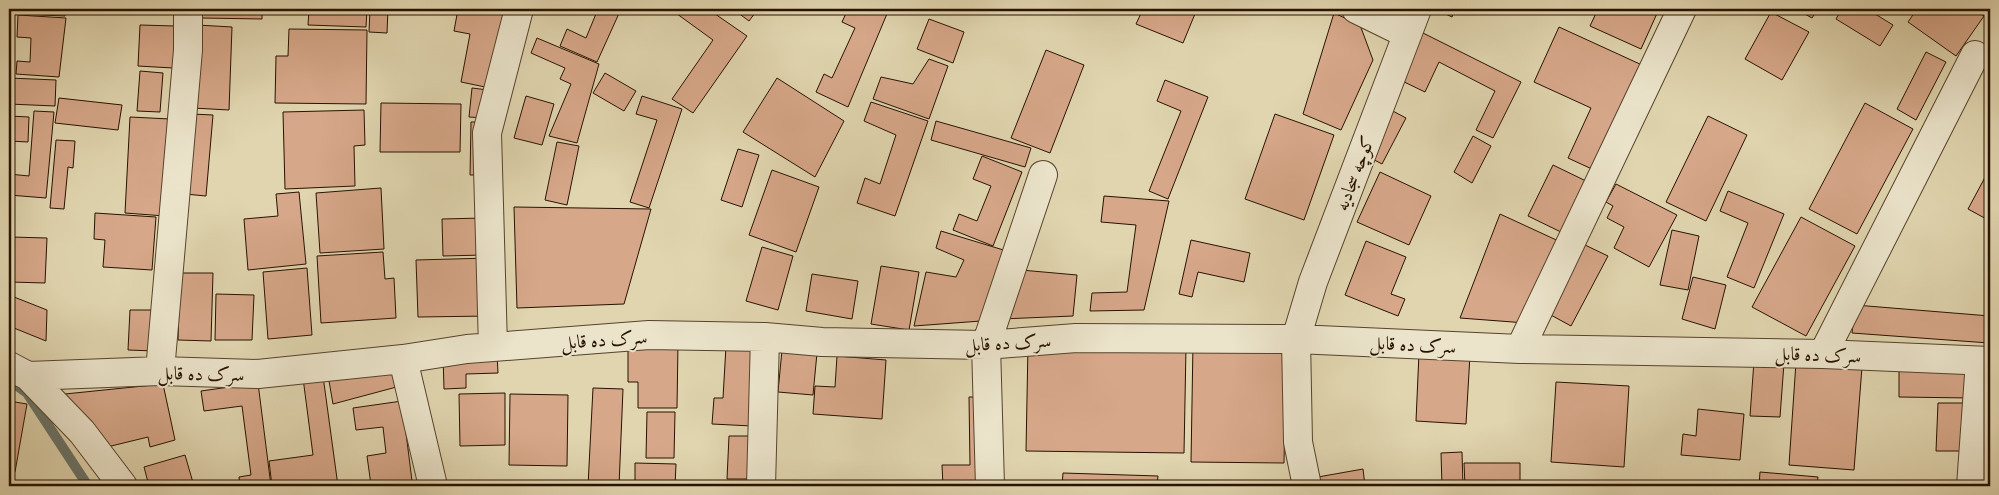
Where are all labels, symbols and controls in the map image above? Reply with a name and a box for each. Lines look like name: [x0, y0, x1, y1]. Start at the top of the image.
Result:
street label: کوچه سجادیه: [1330, 132, 1381, 215]
street label: سرک ده قابل: [560, 325, 648, 356]
street label: سرک ده قابل: [964, 329, 1052, 358]
street label: سرک ده قابل: [1369, 331, 1457, 360]
street label: سرک ده قابل: [1774, 341, 1862, 370]
street label: سرک ده قابل: [157, 361, 245, 388]

